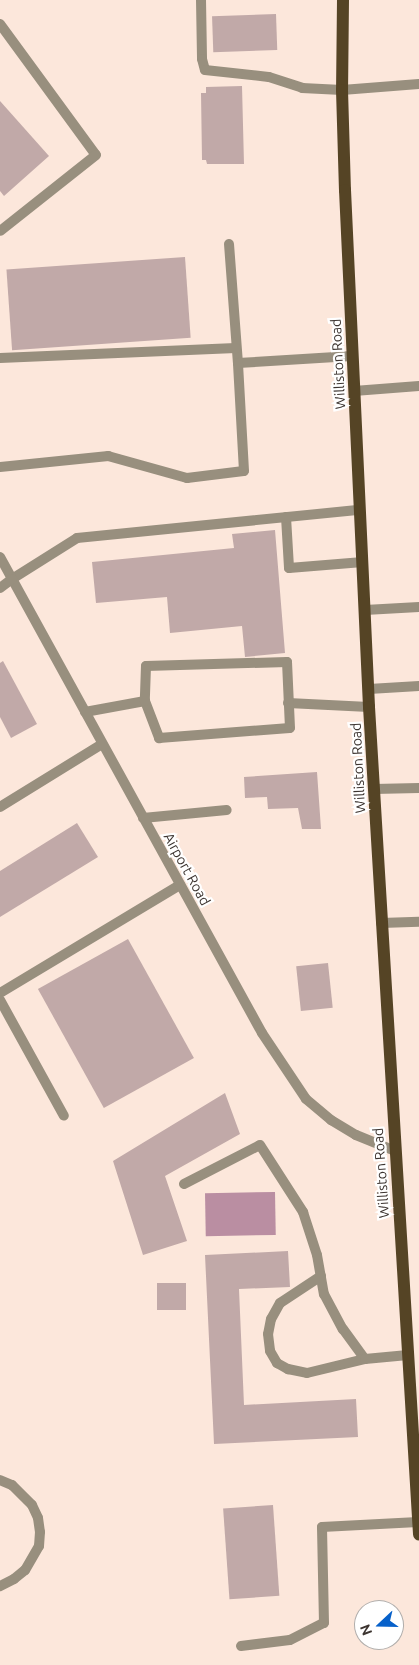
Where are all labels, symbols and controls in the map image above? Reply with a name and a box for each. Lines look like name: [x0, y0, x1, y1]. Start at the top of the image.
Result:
street label: Williston Road: [327, 318, 349, 410]
street label: Williston Road: [347, 722, 369, 814]
street label: Airport Road: [160, 830, 214, 908]
street label: Williston Road: [369, 1127, 393, 1219]
north arrow: [354, 1600, 404, 1650]
text: N: [357, 1622, 375, 1638]

